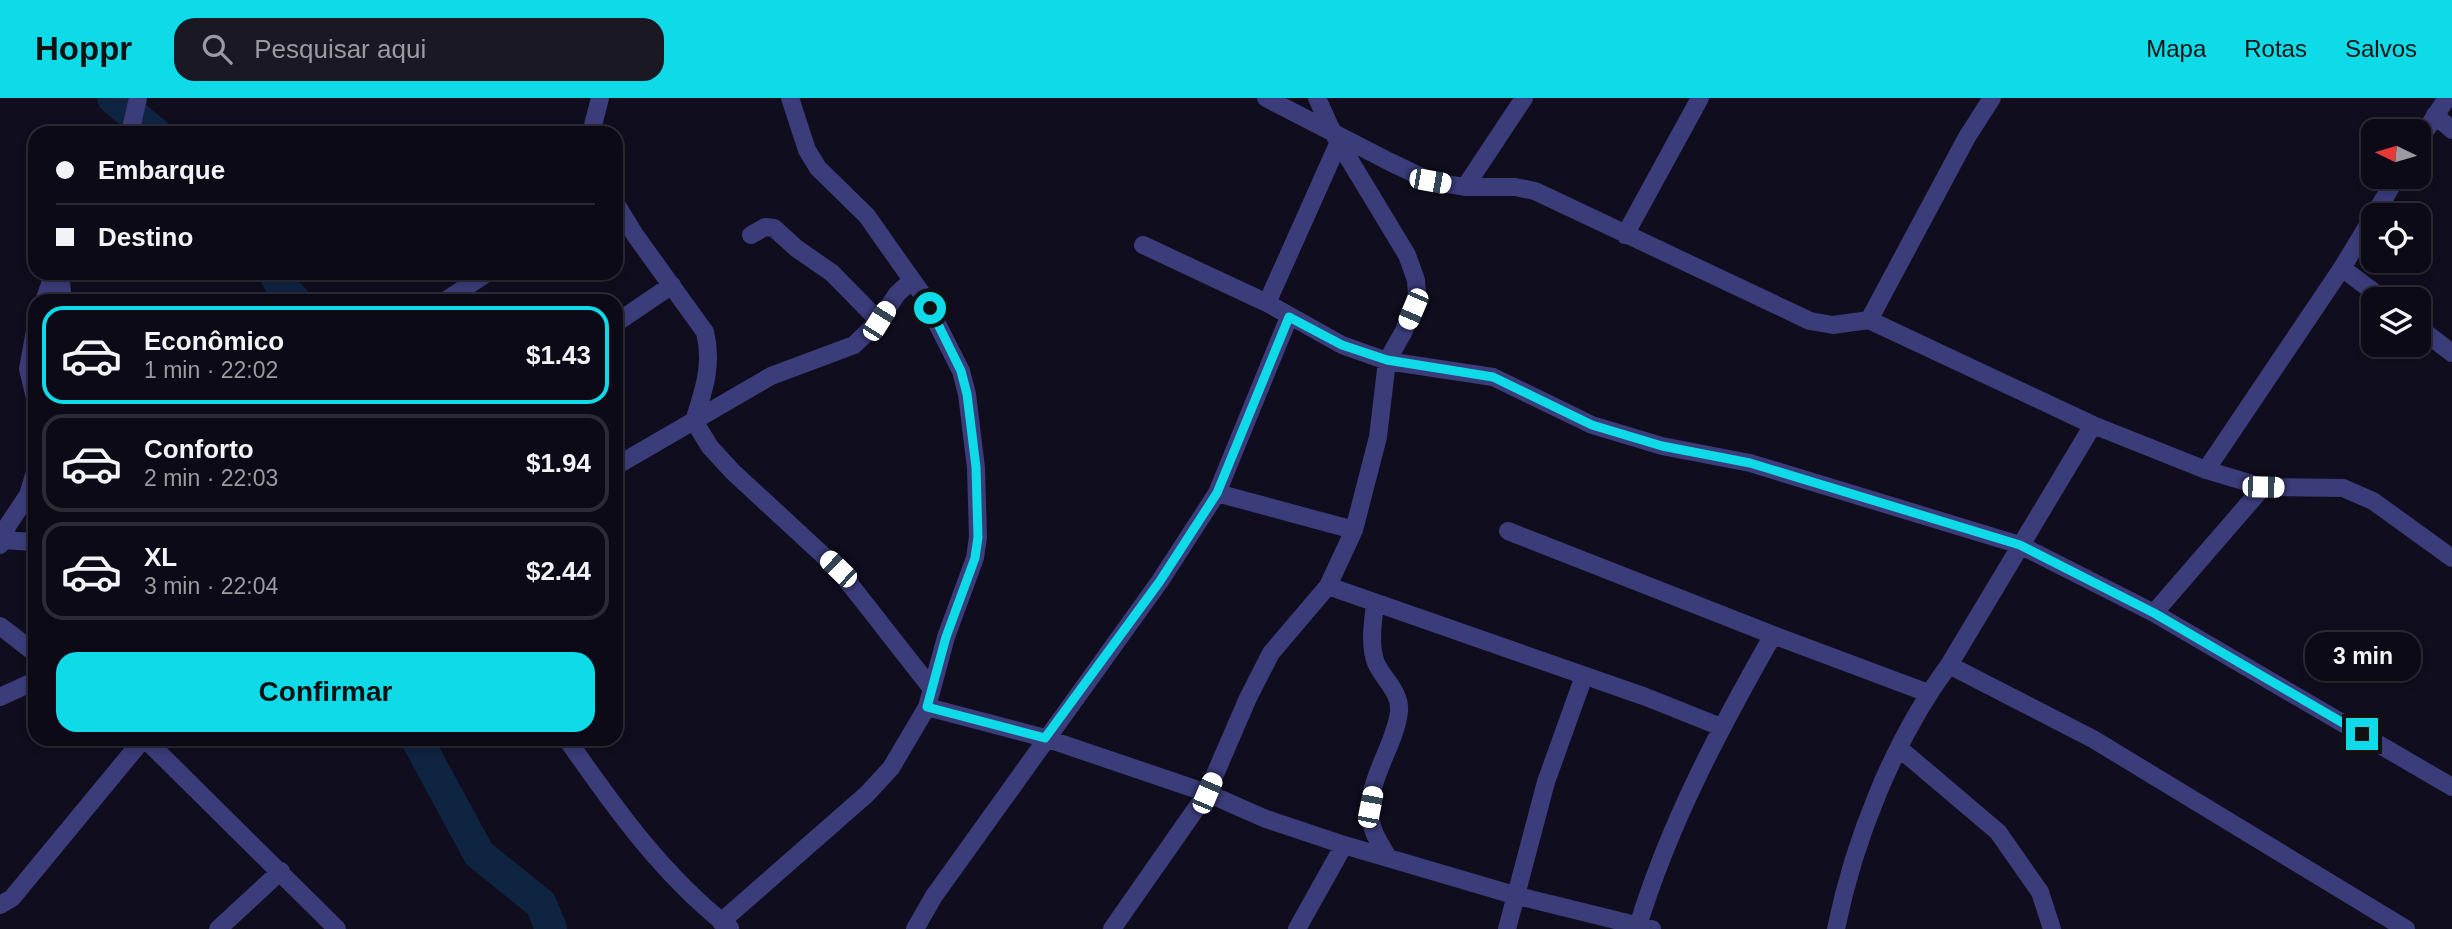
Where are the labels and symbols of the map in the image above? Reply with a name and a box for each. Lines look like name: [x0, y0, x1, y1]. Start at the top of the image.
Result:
north arrow: [2361, 119, 2431, 189]
car: [1408, 167, 1453, 195]
car: [1396, 286, 1431, 332]
route start: [914, 292, 946, 324]
car: [859, 298, 900, 344]
car: [2242, 476, 2285, 498]
car: [816, 547, 861, 591]
callout: 3 min: [2304, 632, 2420, 682]
route end: [2346, 718, 2378, 750]
car: [1190, 770, 1225, 816]
car: [1356, 784, 1385, 830]

